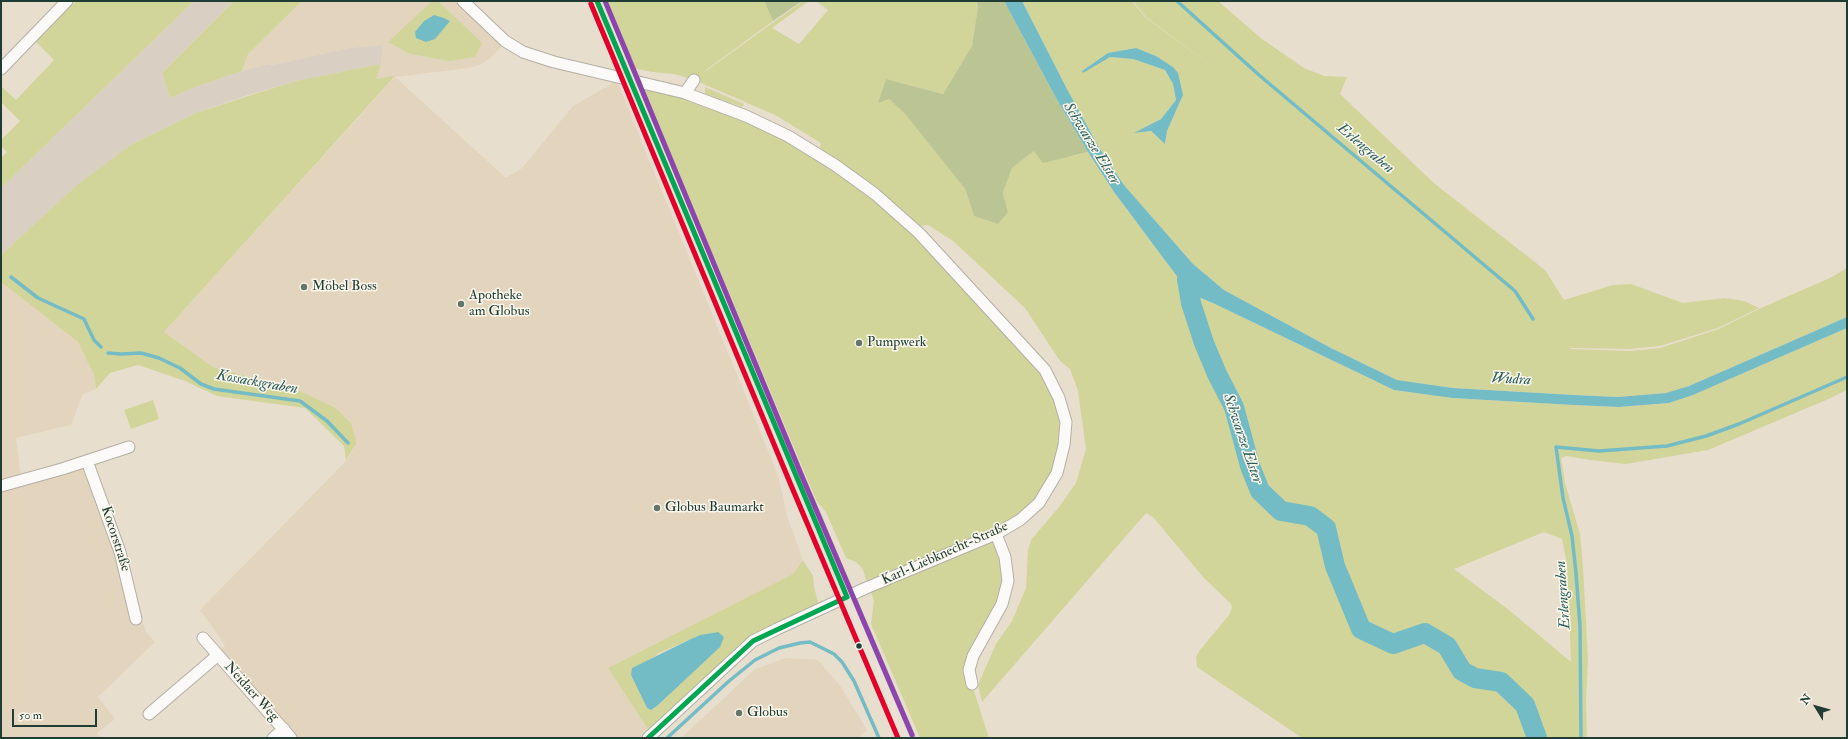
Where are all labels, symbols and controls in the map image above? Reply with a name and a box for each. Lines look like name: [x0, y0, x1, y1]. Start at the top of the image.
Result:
water label: Schwarze Elster: [1059, 100, 1123, 188]
water label: Erlengraben: [1333, 120, 1397, 178]
place label: Möbel Boss: [312, 279, 377, 295]
marker: Möbel Boss: [299, 282, 309, 292]
place label: Apotheke am Globus: [469, 288, 529, 320]
marker: Apotheke am Globus: [456, 299, 466, 309]
place label: Pumpwerk: [867, 335, 927, 351]
marker: Pumpwerk: [854, 338, 864, 348]
water label: Kossacksgraben: [215, 367, 299, 399]
water label: Wudra: [1491, 370, 1531, 390]
water label: Schwarze Elster: [1218, 392, 1266, 486]
place label: Globus Baumarkt: [665, 500, 764, 516]
marker: Globus Baumarkt: [652, 503, 662, 513]
street label: Kocorstraße: [97, 504, 133, 574]
street label: Karl-Liebknecht-Straße: [879, 519, 1011, 589]
water label: Erlengraben: [1553, 560, 1575, 630]
unlabelled marker: [854, 641, 864, 651]
street label: Neidaer Weg: [220, 659, 282, 725]
north arrow: [1796, 687, 1836, 727]
text: N: [1798, 692, 1814, 707]
scale bar: [14, 701, 99, 727]
place label: Globus: [747, 705, 788, 721]
text: 50 m: [19, 708, 42, 723]
marker: Globus: [734, 708, 744, 718]

